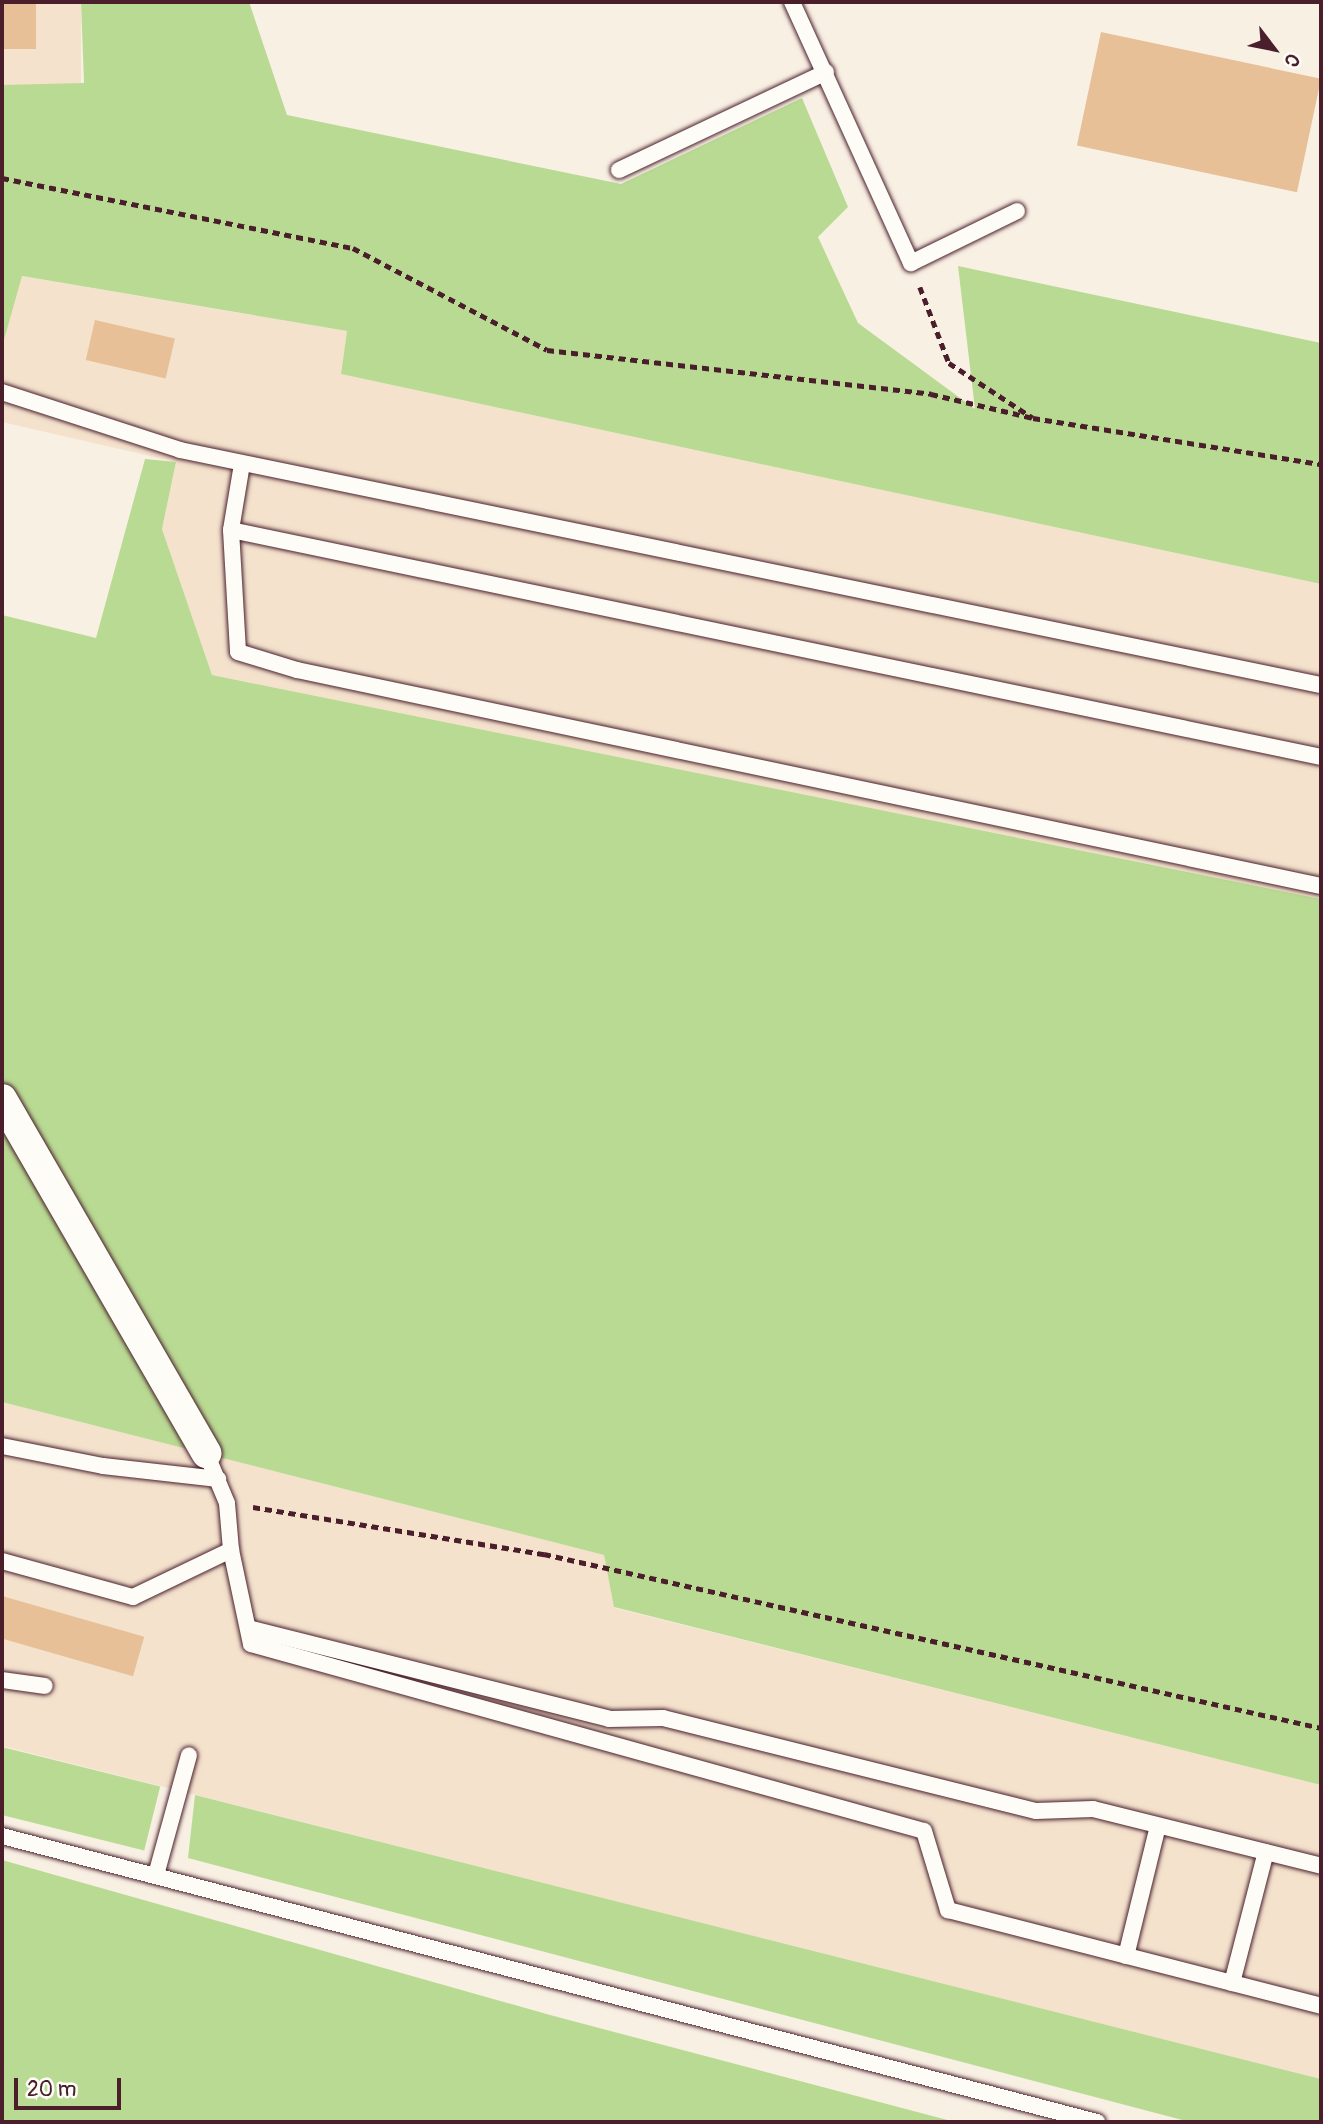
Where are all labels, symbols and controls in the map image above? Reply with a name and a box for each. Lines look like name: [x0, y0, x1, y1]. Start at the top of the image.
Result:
north arrow: [1239, 14, 1309, 84]
text: С: [1279, 49, 1305, 71]
scale bar: [18, 2064, 124, 2108]
text: 20 m: [27, 2076, 76, 2103]

